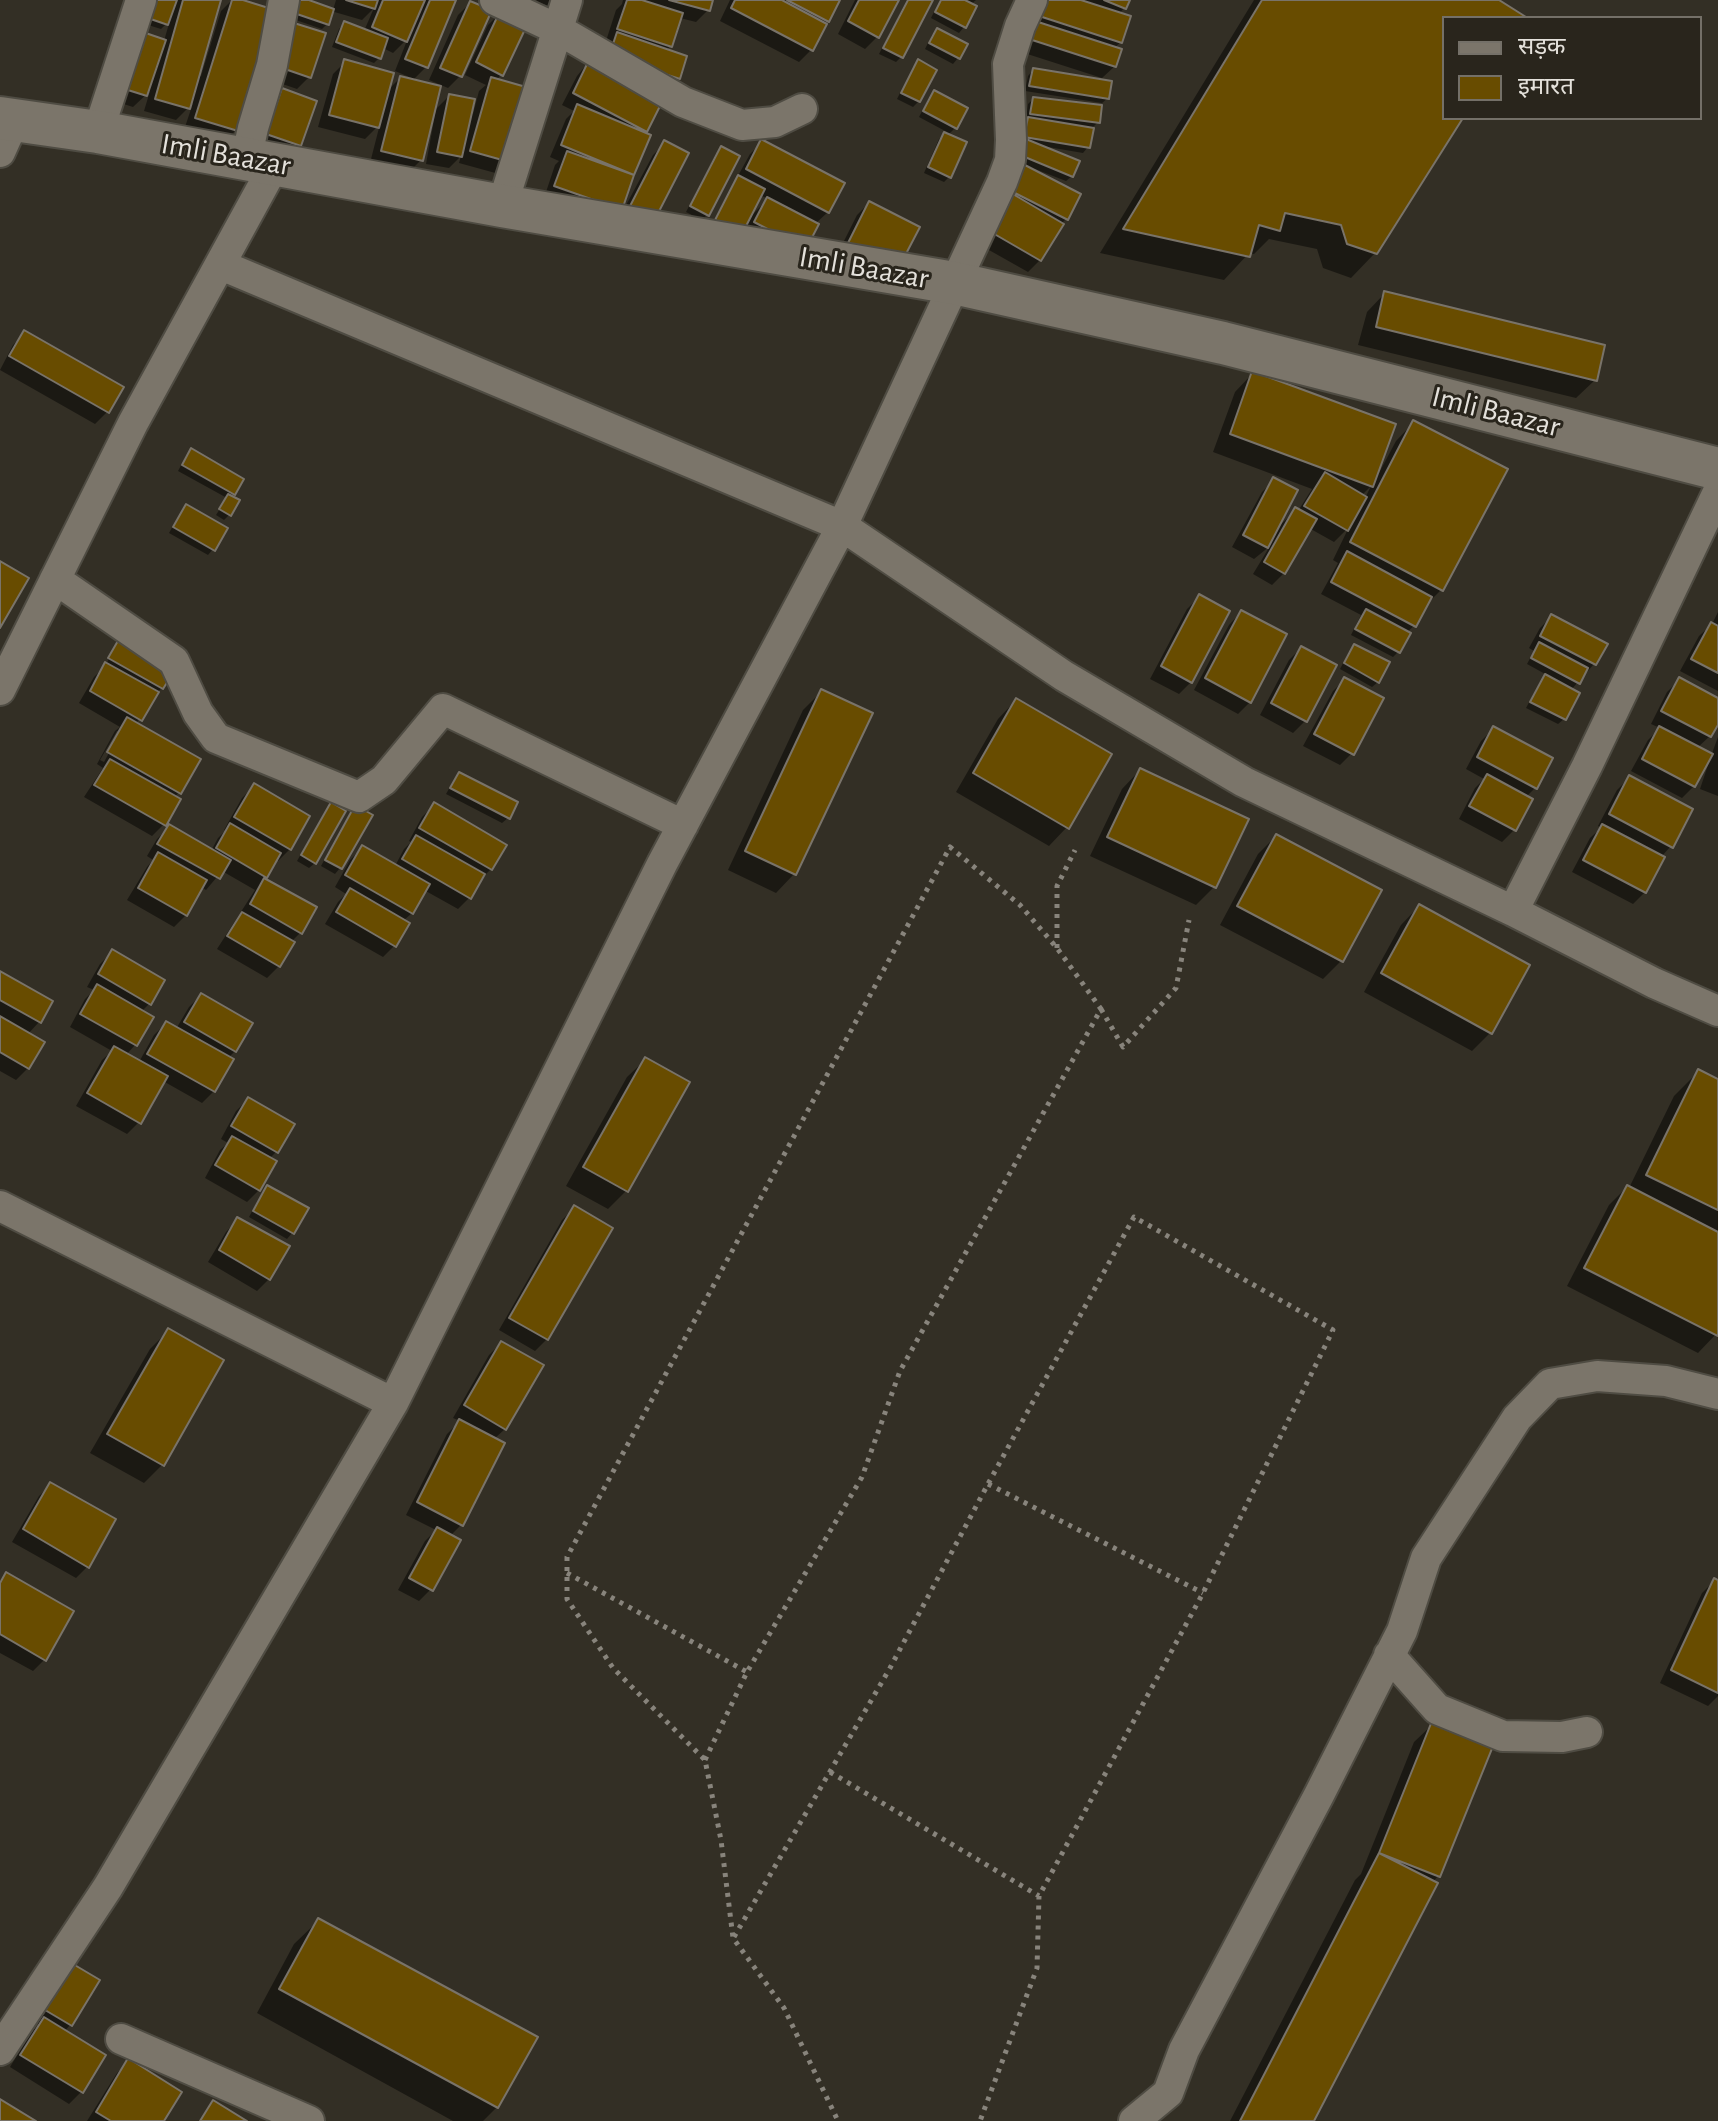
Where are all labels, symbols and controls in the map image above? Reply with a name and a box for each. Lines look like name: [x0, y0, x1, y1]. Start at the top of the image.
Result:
legend: [1442, 16, 1702, 120]
text: सड़क: [1518, 35, 1566, 59]
text: इमारत: [1518, 75, 1574, 99]
street label: Imli Baazar: [158, 126, 294, 184]
street label: Imli Baazar: [796, 239, 932, 297]
street label: Imli Baazar: [1428, 379, 1564, 445]

